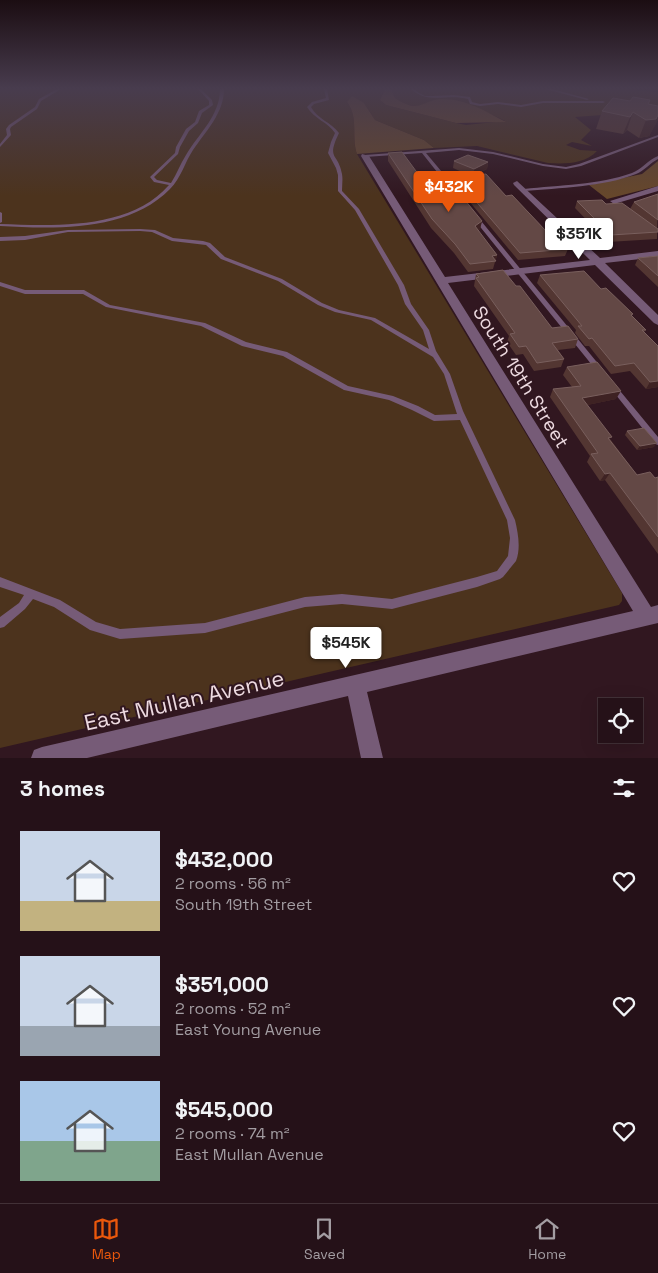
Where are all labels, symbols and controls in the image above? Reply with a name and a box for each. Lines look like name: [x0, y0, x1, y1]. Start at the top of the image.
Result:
pin: $432K: [414, 170, 484, 213]
text: $432K: [424, 176, 474, 197]
pin: $351K: [544, 218, 614, 260]
text: $351K: [556, 223, 602, 244]
street label: South 19th Street: [467, 301, 575, 453]
pin: $545K: [311, 626, 381, 669]
text: $545K: [321, 632, 371, 653]
street label: East Mullan Avenue: [81, 663, 287, 737]
map controls: [598, 698, 643, 743]
button: locate: [598, 698, 643, 743]
icon: filters: [610, 774, 638, 802]
text: 3 homes: [20, 775, 105, 802]
text: $432,000: [175, 846, 273, 873]
icon: home: [60, 851, 120, 911]
icon: heart: [610, 867, 638, 895]
text: 2 rooms · 56 m²: [175, 873, 291, 894]
text: South 19th Street: [175, 894, 312, 915]
text: $351,000: [175, 971, 269, 998]
icon: home: [60, 976, 120, 1036]
icon: heart: [610, 992, 638, 1020]
text: 2 rooms · 52 m²: [175, 998, 291, 1019]
text: East Young Avenue: [175, 1019, 321, 1040]
text: $545,000: [175, 1096, 273, 1123]
icon: home: [60, 1101, 120, 1161]
icon: heart: [610, 1117, 638, 1145]
text: 2 rooms · 74 m²: [175, 1123, 290, 1144]
text: East Mullan Avenue: [175, 1144, 324, 1165]
tab: Map: [92, 1215, 121, 1263]
tab: Saved: [304, 1215, 345, 1263]
tab: Home: [528, 1215, 566, 1263]

